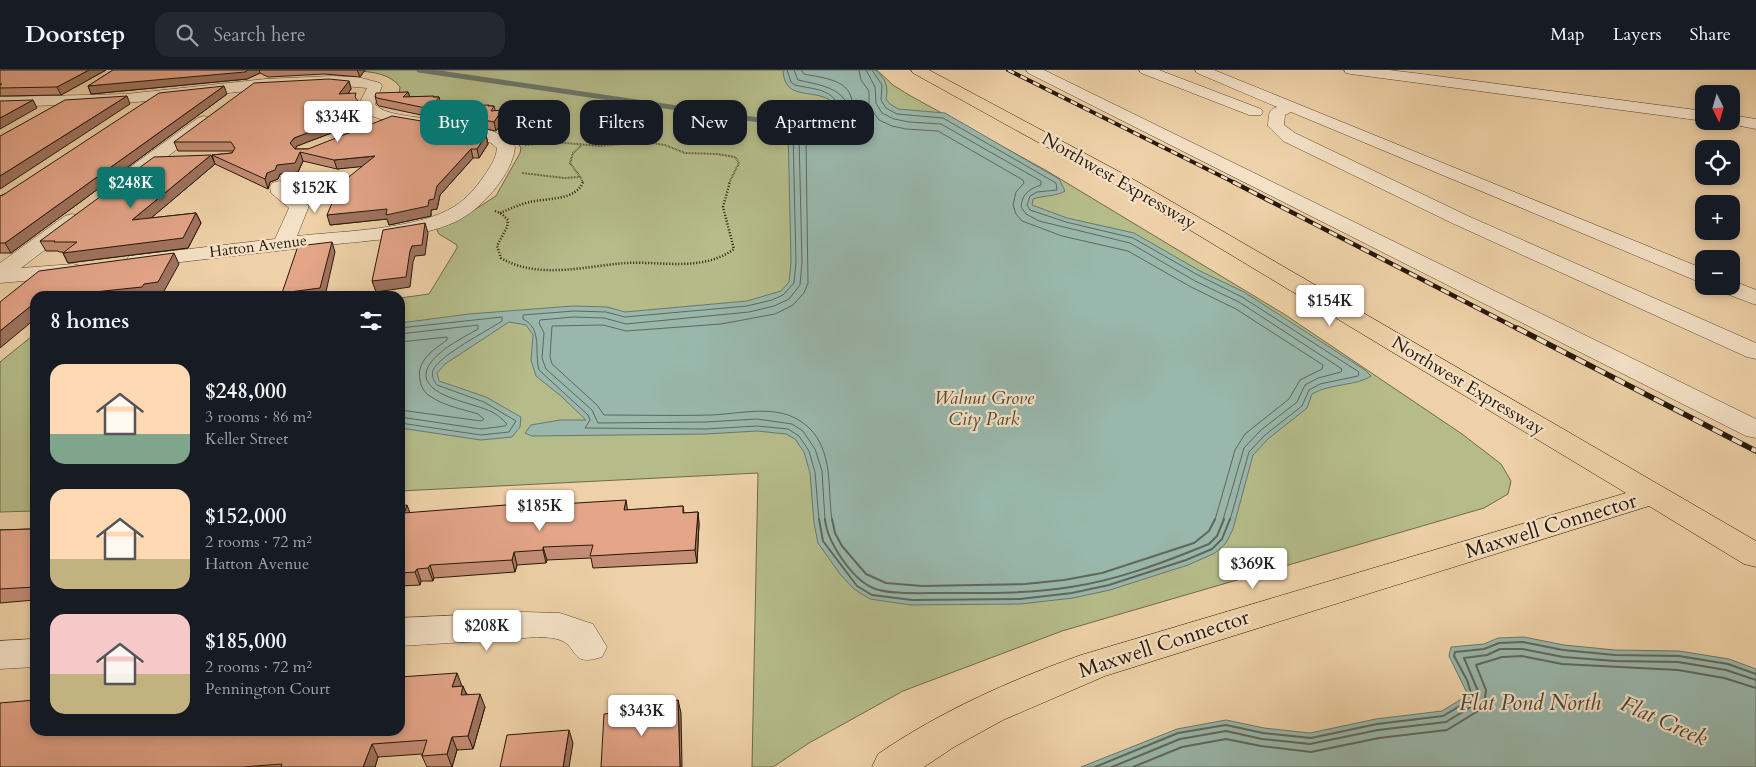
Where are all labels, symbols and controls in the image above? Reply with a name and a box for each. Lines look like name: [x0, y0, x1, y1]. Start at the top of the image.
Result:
search box: [155, 12, 505, 57]
text: Doorstep: [25, 18, 125, 51]
icon: search: [173, 21, 201, 49]
text: Search here: [213, 22, 306, 48]
text: Map: [1550, 22, 1585, 47]
text: Layers: [1613, 22, 1662, 47]
text: Share: [1690, 22, 1731, 47]
north arrow: [1695, 85, 1740, 130]
map controls: [1695, 85, 1740, 295]
pin: $334K: [303, 100, 373, 143]
chip: Buy: [420, 100, 488, 145]
chip: Rent: [498, 100, 570, 145]
chip: Filters: [580, 100, 663, 145]
chip: New: [673, 100, 747, 145]
chip: Apartment: [757, 100, 874, 145]
text: $334K: [315, 106, 361, 128]
street label: Northwest Expressway: [1037, 127, 1201, 236]
button: locate: [1695, 140, 1740, 185]
pin: $248K: [96, 166, 166, 209]
text: $248K: [108, 172, 154, 194]
pin: $152K: [280, 172, 350, 214]
text: $152K: [292, 177, 338, 199]
button: +: [1695, 195, 1740, 240]
street label: Hatton Avenue: [208, 230, 308, 262]
button: −: [1695, 250, 1740, 295]
pin: $154K: [1295, 284, 1365, 327]
text: $154K: [1307, 290, 1353, 312]
text: 8 homes: [50, 307, 129, 336]
icon: filters: [357, 307, 385, 335]
street label: Northwest Expressway: [1387, 330, 1550, 442]
text: $248,000: [205, 377, 286, 406]
icon: home: [90, 384, 150, 444]
park label: Walnut Grove City Park: [934, 386, 1035, 432]
text: 3 rooms · 86 m²: [205, 406, 312, 428]
text: Keller Street: [205, 428, 288, 450]
street label: Maxwell Connector: [1462, 486, 1641, 566]
pin: $185K: [505, 490, 575, 532]
text: $185K: [517, 495, 563, 517]
text: $152,000: [205, 502, 286, 531]
icon: home: [90, 509, 150, 569]
text: 2 rooms · 72 m²: [205, 531, 312, 553]
pin: $369K: [1218, 548, 1288, 590]
text: Hatton Avenue: [205, 553, 309, 575]
text: $369K: [1230, 553, 1276, 575]
street label: Maxwell Connector: [1075, 603, 1253, 685]
pin: $208K: [452, 610, 522, 652]
text: $208K: [464, 615, 510, 637]
text: $185,000: [205, 627, 286, 656]
icon: home: [90, 634, 150, 694]
text: 2 rooms · 72 m²: [205, 656, 312, 678]
text: Pennington Court: [205, 678, 330, 700]
water label: Flat Pond North: [1459, 688, 1601, 718]
water label: Flat Creek: [1616, 689, 1712, 753]
pin: $343K: [607, 694, 677, 737]
text: $343K: [619, 700, 665, 722]

